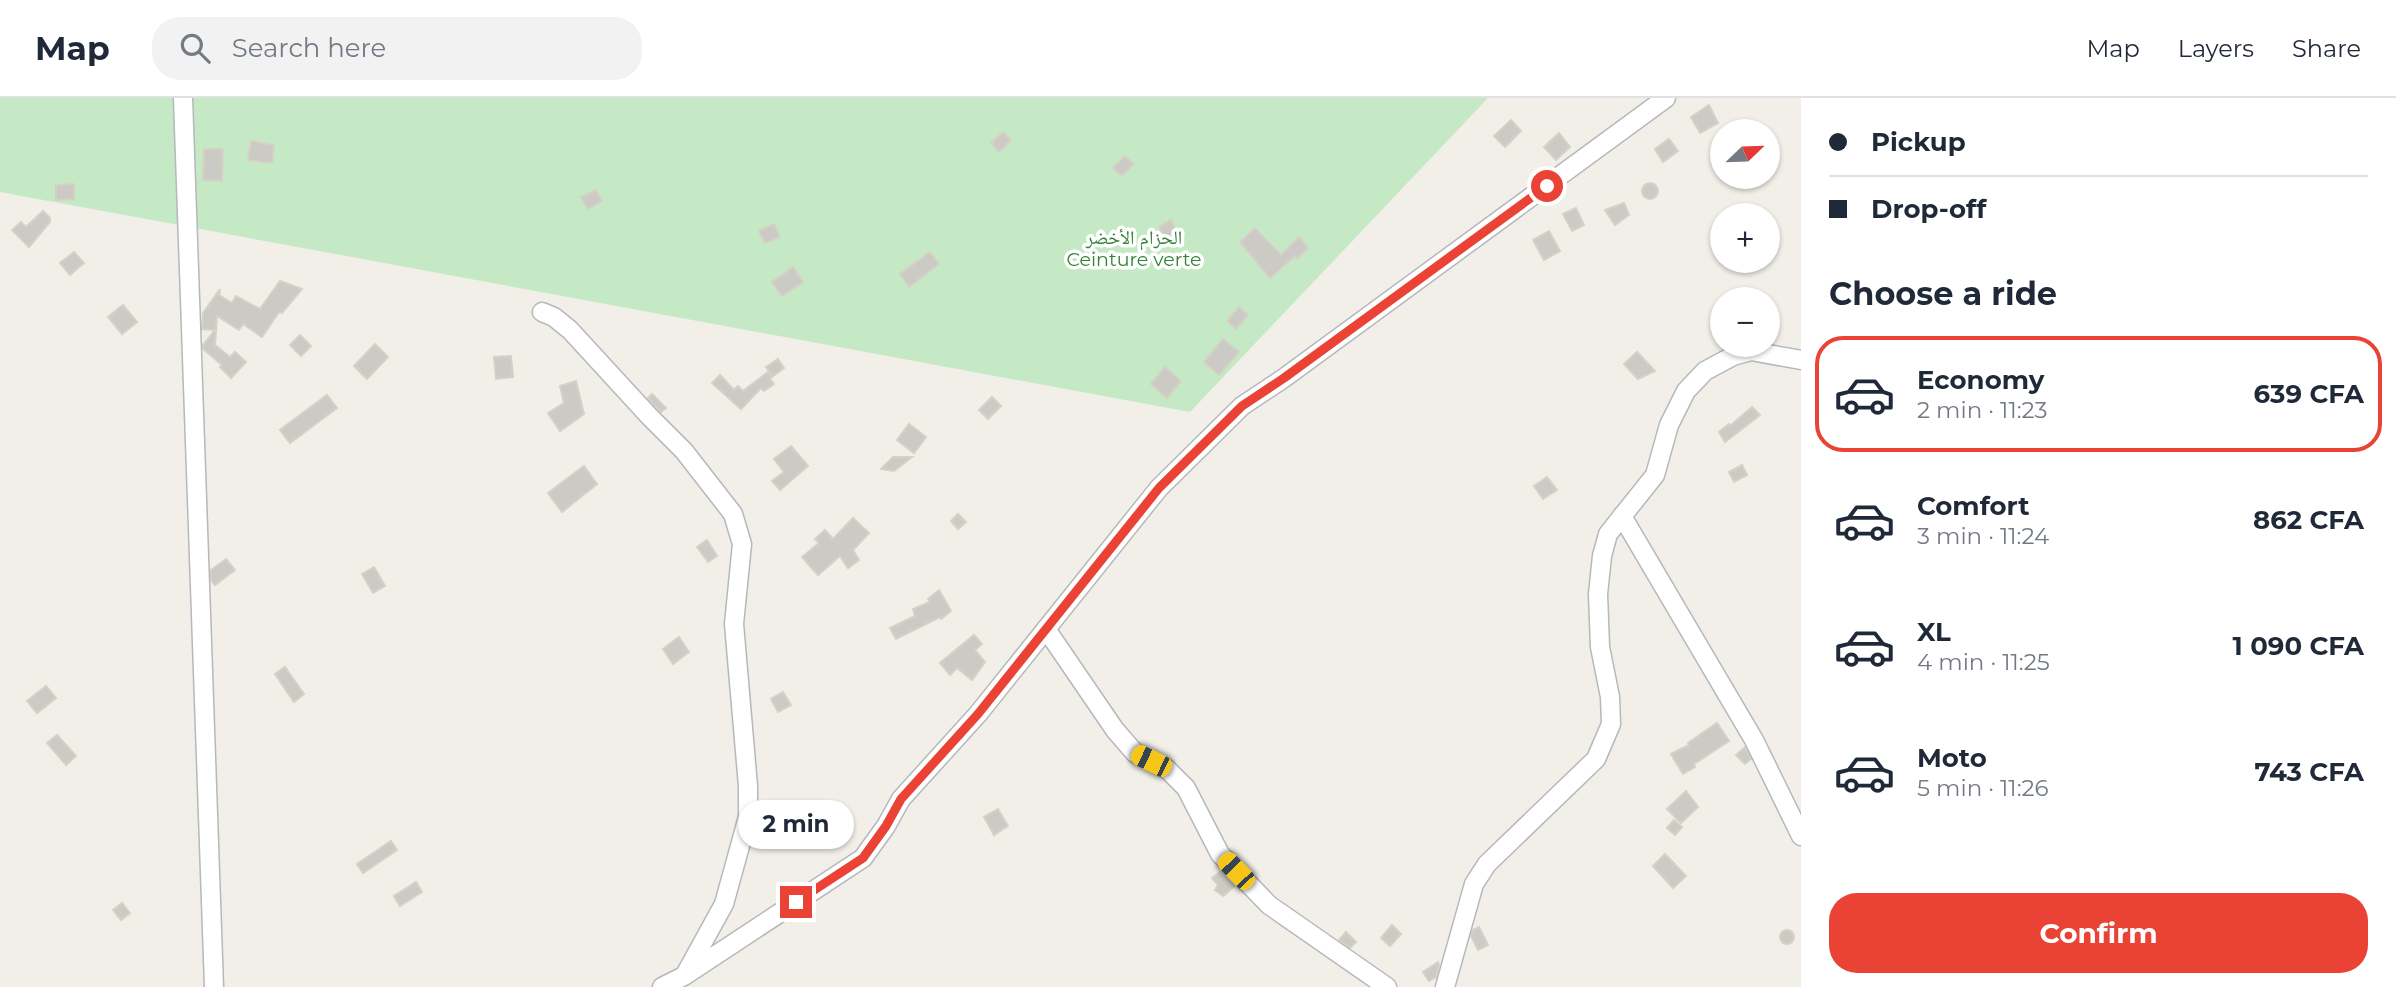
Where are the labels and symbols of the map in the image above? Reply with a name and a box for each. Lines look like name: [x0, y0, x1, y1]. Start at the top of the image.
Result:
north arrow: [1710, 119, 1780, 189]
route start: [1531, 170, 1563, 202]
park label: الحزام الأخضر Ceinture verte: [1066, 226, 1202, 271]
car: [1128, 742, 1175, 780]
callout: 2 min: [738, 800, 854, 850]
car: [1214, 849, 1259, 893]
route end: [780, 886, 812, 918]

